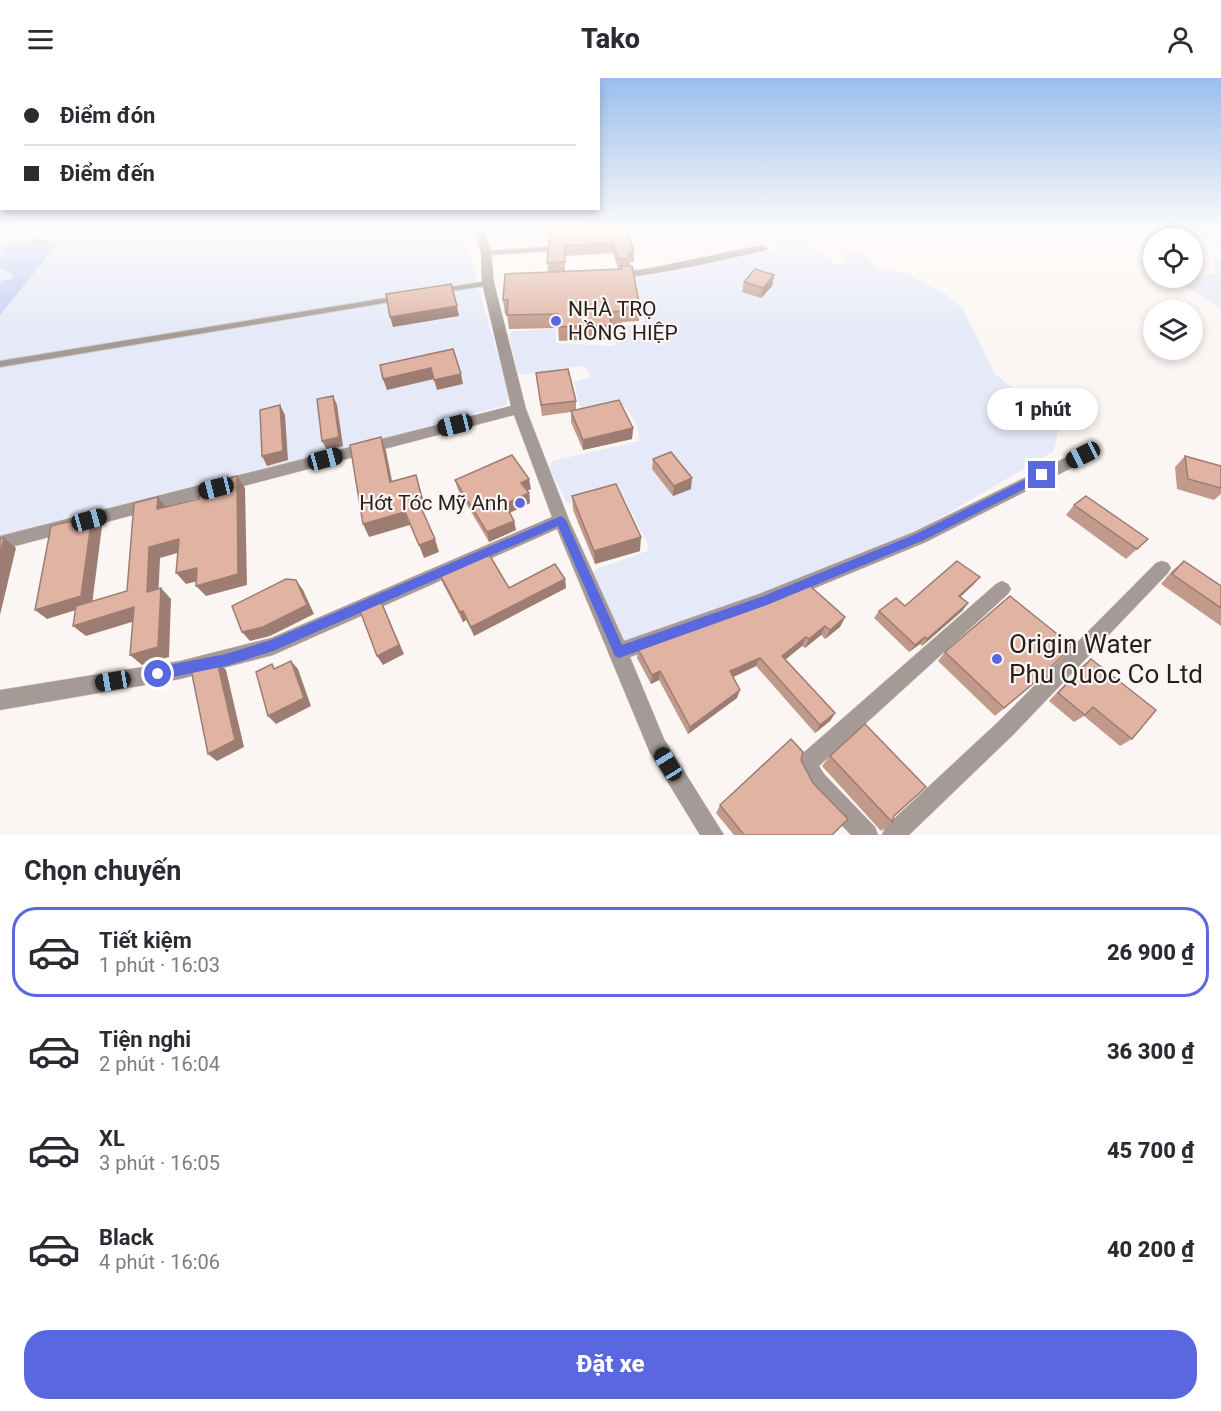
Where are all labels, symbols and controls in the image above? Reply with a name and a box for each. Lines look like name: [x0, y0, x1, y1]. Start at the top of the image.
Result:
icon: menu: [24, 23, 57, 56]
text: Tako: [581, 23, 640, 55]
icon: person: [1164, 23, 1197, 56]
text: Điểm đón: [60, 103, 155, 128]
text: Điểm đến: [60, 161, 155, 186]
map controls: [1143, 228, 1203, 360]
button: locate: [1143, 228, 1203, 288]
place label: NHÀ TRỌ HỒNG HIỆP: [568, 297, 678, 345]
button: layers: [1143, 300, 1203, 360]
marker: NHÀ TRỌ HỒNG HIỆP: [549, 314, 563, 328]
callout: 1 phút: [986, 388, 1098, 430]
text: 1 phút: [1014, 397, 1071, 421]
car: [435, 412, 475, 438]
car: [1063, 439, 1103, 471]
car: [305, 446, 345, 472]
route end: [1028, 461, 1055, 488]
car: [196, 475, 236, 501]
place label: Hớt Tóc Mỹ Anh: [359, 491, 508, 515]
marker: Hớt Tóc Mỹ Anh: [513, 496, 527, 510]
car: [69, 507, 109, 533]
place label: Origin Water Phu Quoc Co Ltd: [1009, 629, 1203, 689]
marker: Origin Water Phu Quoc Co Ltd: [990, 652, 1004, 666]
route start: [144, 660, 171, 687]
car: [94, 669, 132, 693]
car: [651, 744, 685, 784]
text: Chọn chuyến: [24, 855, 181, 887]
icon: car: [27, 925, 81, 979]
text: Tiết kiệm: [99, 928, 192, 953]
text: 26 900 ₫: [1107, 940, 1194, 965]
text: 1 phút · 16:03: [99, 953, 220, 977]
icon: car: [27, 1024, 81, 1078]
text: Tiện nghi: [99, 1027, 191, 1052]
text: 36 300 ₫: [1107, 1039, 1194, 1064]
text: 2 phút · 16:04: [99, 1052, 220, 1076]
icon: car: [27, 1123, 81, 1177]
text: XL: [99, 1126, 125, 1151]
text: 45 700 ₫: [1107, 1138, 1194, 1163]
text: 3 phút · 16:05: [99, 1151, 220, 1175]
icon: car: [27, 1222, 81, 1276]
text: Black: [99, 1225, 154, 1250]
text: 40 200 ₫: [1107, 1237, 1194, 1262]
text: 4 phút · 16:06: [99, 1250, 220, 1274]
button: Đặt xe: [24, 1330, 1197, 1399]

